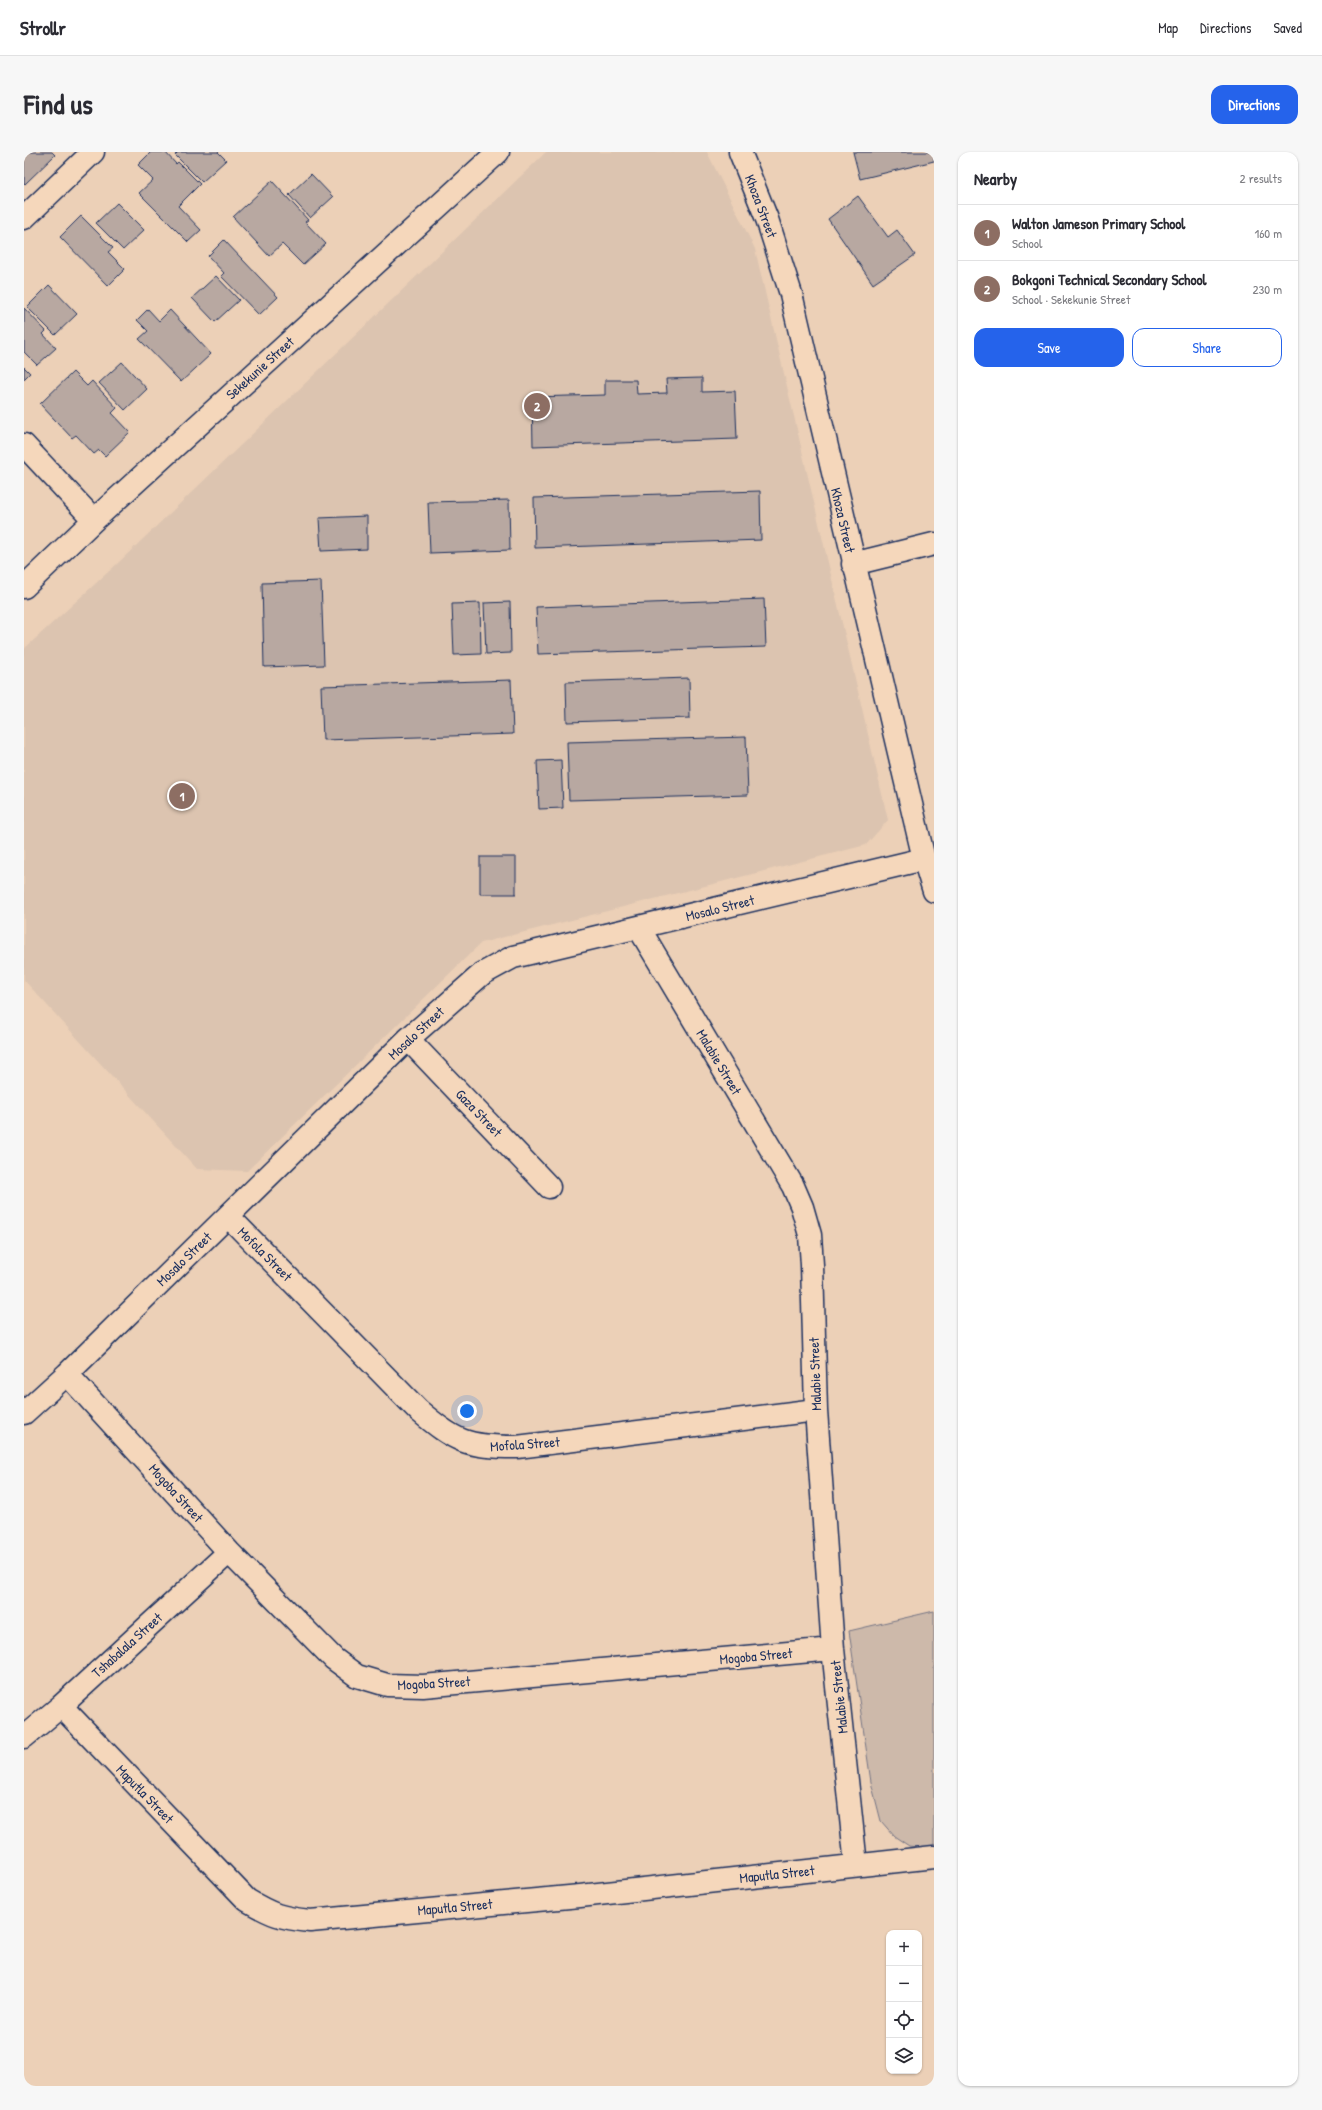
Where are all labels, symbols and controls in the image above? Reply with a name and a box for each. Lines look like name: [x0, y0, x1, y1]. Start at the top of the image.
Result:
text: Strollr: [20, 15, 66, 41]
text: Map: [1158, 18, 1178, 37]
text: Directions: [1200, 18, 1251, 37]
text: Saved: [1273, 18, 1302, 37]
text: Find us: [24, 85, 93, 123]
button: Directions: [1211, 85, 1298, 124]
text: Nearby: [974, 167, 1017, 190]
text: 2 results: [1240, 169, 1282, 187]
street label: Khoza Street: [741, 172, 782, 240]
text: Walton Jameson Primary School: [1012, 213, 1185, 234]
text: 1: [985, 224, 989, 242]
text: 160 m: [1254, 224, 1282, 242]
text: School: [1012, 234, 1042, 252]
text: Bokgoni Technical Secondary School: [1012, 269, 1206, 290]
text: 2: [984, 280, 990, 298]
text: 230 m: [1252, 280, 1282, 298]
text: School · Sekekunie Street: [1012, 290, 1131, 308]
button: Save: [974, 328, 1124, 367]
button: Share: [1132, 328, 1282, 367]
street label: Sekekunie Street: [221, 332, 298, 403]
pin: 2: [524, 391, 550, 421]
street label: Khoza Street: [827, 486, 860, 554]
pin: 1: [169, 781, 195, 811]
street label: Mosalo Street: [684, 890, 756, 925]
street label: Mosalo Street: [384, 1002, 448, 1063]
street label: Malabie Street: [692, 1025, 747, 1098]
street label: Gaza Street: [452, 1085, 507, 1141]
street label: Mofola Street: [234, 1222, 297, 1285]
street label: Mosalo Street: [152, 1227, 216, 1290]
street label: Malabie Street: [804, 1337, 825, 1411]
your location: [457, 1401, 477, 1421]
street label: Mofola Street: [490, 1432, 561, 1455]
street label: Mogoba Street: [144, 1459, 208, 1527]
street label: Tshabalala Street: [87, 1608, 166, 1681]
street label: Mogoba Street: [719, 1643, 793, 1669]
street label: Malabie Street: [825, 1659, 852, 1735]
street label: Mogoba Street: [397, 1671, 471, 1695]
street label: Maputla Street: [112, 1760, 178, 1828]
street label: Maputla Street: [739, 1860, 816, 1888]
street label: Maputla Street: [417, 1894, 494, 1920]
map controls: [886, 1930, 922, 2074]
button: +: [886, 1930, 922, 1966]
button: −: [886, 1966, 922, 2002]
button: locate: [886, 2002, 922, 2038]
button: layers: [886, 2038, 922, 2074]

